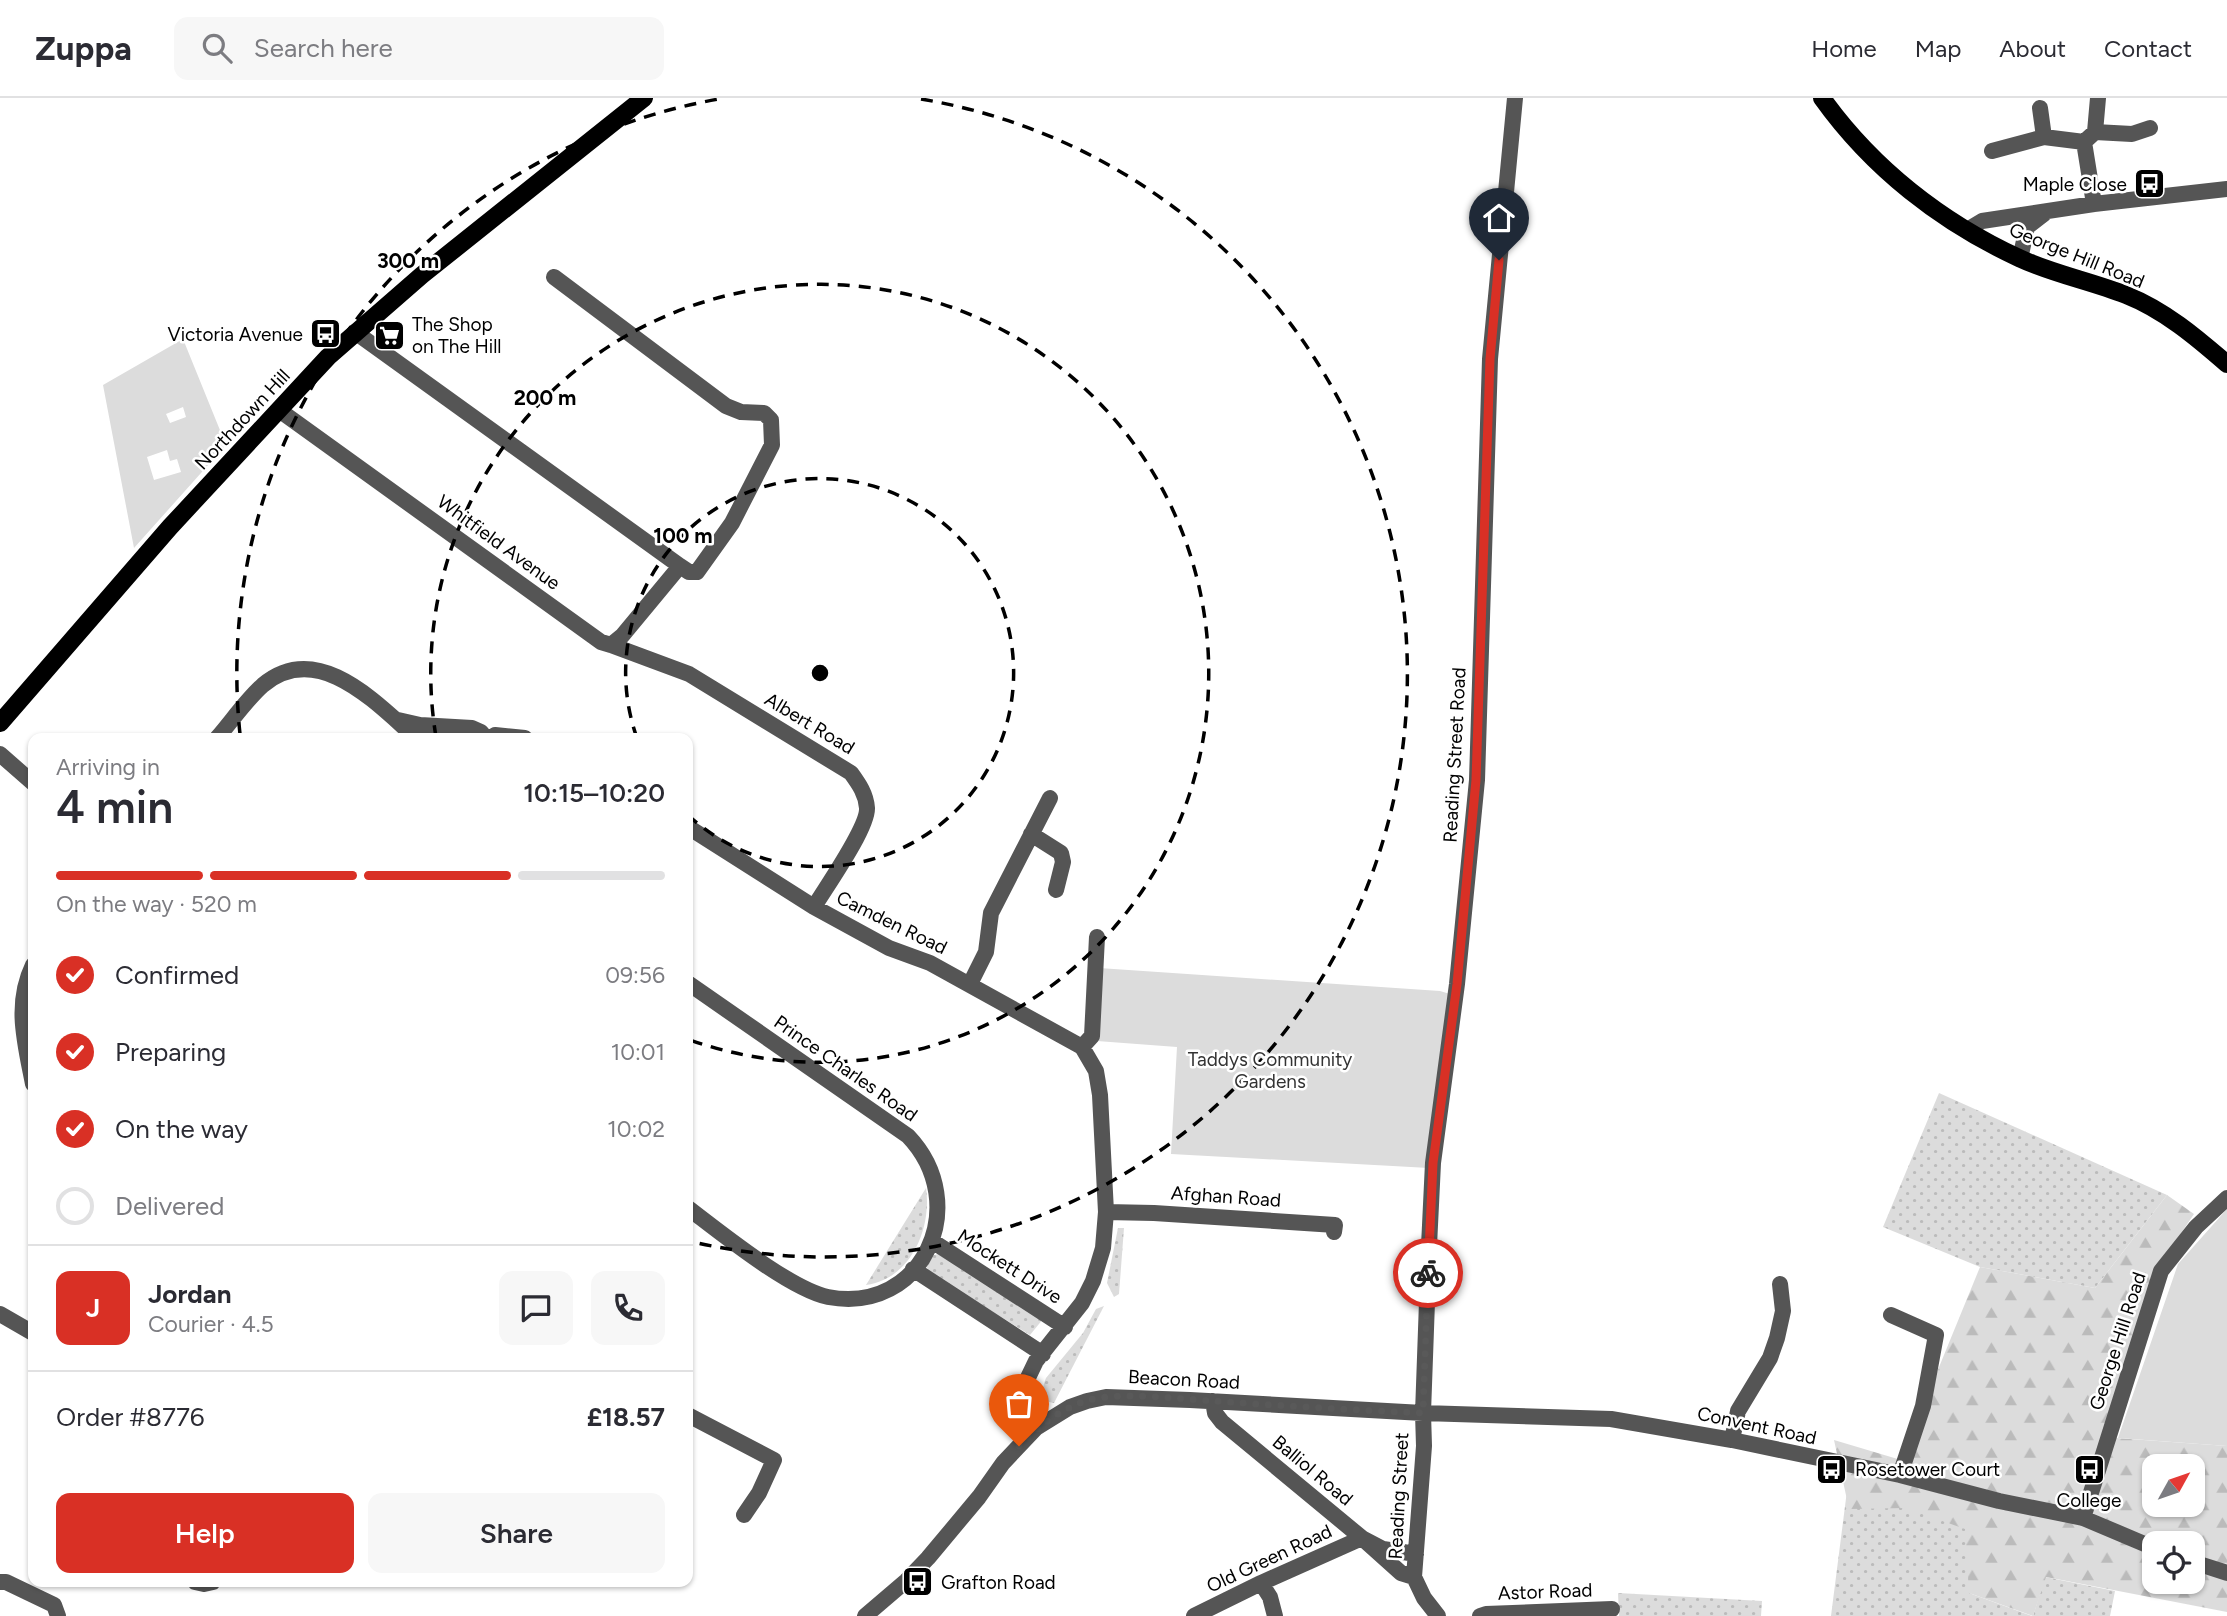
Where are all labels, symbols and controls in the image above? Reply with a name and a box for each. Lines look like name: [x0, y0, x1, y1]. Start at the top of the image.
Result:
search box: [174, 17, 664, 80]
text: Zuppa: [35, 29, 132, 68]
icon: search: [198, 29, 236, 67]
text: Search here: [254, 32, 393, 64]
text: Home: [1811, 34, 1877, 63]
text: Map: [1915, 34, 1961, 63]
text: About: [1999, 34, 2066, 63]
text: Contact: [2104, 34, 2192, 63]
bus stop icon: Maple Close: [2133, 167, 2167, 201]
place label: Maple Close: [2023, 173, 2127, 196]
pin: [1469, 188, 1529, 260]
icon: home: [1480, 199, 1518, 237]
street label: George Hill Road: [2006, 218, 2148, 293]
text: 300 m: [377, 248, 439, 273]
place label: The Shop on The Hill: [412, 313, 502, 358]
bus stop icon: Victoria Avenue: [309, 317, 343, 351]
supermarket icon: The Shop on The Hill: [372, 318, 406, 352]
place label: Victoria Avenue: [168, 323, 303, 346]
street label: Northdown Hill: [190, 364, 295, 474]
text: 200 m: [514, 385, 576, 410]
street label: Whitfield Avenue: [433, 490, 565, 595]
text: 100 m: [653, 523, 713, 548]
centre of rings: [808, 661, 832, 685]
street label: Reading Street Road: [1438, 667, 1471, 843]
street label: Albert Road: [761, 688, 859, 759]
text: Arriving in: [56, 753, 160, 781]
text: 10:15–10:20: [523, 777, 665, 809]
text: 4 min: [56, 779, 173, 835]
street label: Camden Road: [833, 886, 951, 959]
text: On the way · 520 m: [56, 890, 257, 918]
icon: check: [56, 956, 94, 994]
text: Confirmed: [115, 959, 239, 991]
text: 09:56: [605, 961, 665, 989]
street label: Prince Charles Road: [770, 1010, 922, 1127]
icon: check: [56, 1033, 94, 1071]
text: Preparing: [115, 1036, 226, 1068]
text: 10:01: [611, 1038, 665, 1066]
park label: Taddys Community Gardens: [1188, 1048, 1352, 1093]
icon: check: [56, 1110, 94, 1148]
text: On the way: [115, 1113, 248, 1145]
text: 10:02: [607, 1115, 665, 1143]
street label: Afghan Road: [1170, 1181, 1282, 1212]
text: Delivered: [115, 1190, 224, 1222]
street label: Mockett Drive: [953, 1224, 1066, 1309]
courier: [1393, 1238, 1463, 1308]
icon: bike: [1409, 1254, 1447, 1292]
street label: George Hill Road: [2084, 1269, 2151, 1413]
button: chat: [499, 1271, 573, 1345]
button: phone: [591, 1271, 665, 1345]
text: Jordan: [148, 1278, 231, 1310]
text: J: [86, 1292, 100, 1324]
text: Courier · 4.5: [148, 1310, 274, 1338]
street label: Beacon Road: [1127, 1365, 1241, 1394]
pin: [989, 1374, 1049, 1446]
icon: bag: [1000, 1385, 1038, 1423]
text: Order #8776: [56, 1401, 205, 1433]
text: £18.57: [587, 1401, 665, 1433]
street label: Convent Road: [1695, 1402, 1819, 1449]
street label: Balliol Road: [1268, 1430, 1357, 1511]
street label: Reading Street: [1384, 1432, 1413, 1560]
bus stop icon: Rosetower Court: [1815, 1452, 1849, 1486]
bus stop icon: College: [2072, 1452, 2106, 1486]
north arrow: [2142, 1454, 2205, 1517]
map controls: [2142, 1454, 2205, 1594]
place label: Rosetower Court: [1855, 1458, 2000, 1481]
place label: College: [2057, 1489, 2121, 1512]
button: Help: [56, 1493, 354, 1573]
button: Share: [368, 1493, 665, 1573]
street label: Old Green Road: [1203, 1519, 1335, 1597]
button: locate: [2142, 1531, 2205, 1594]
bus stop icon: Grafton Road: [901, 1565, 935, 1599]
place label: Grafton Road: [941, 1571, 1056, 1594]
street label: Astor Road: [1497, 1578, 1593, 1605]

